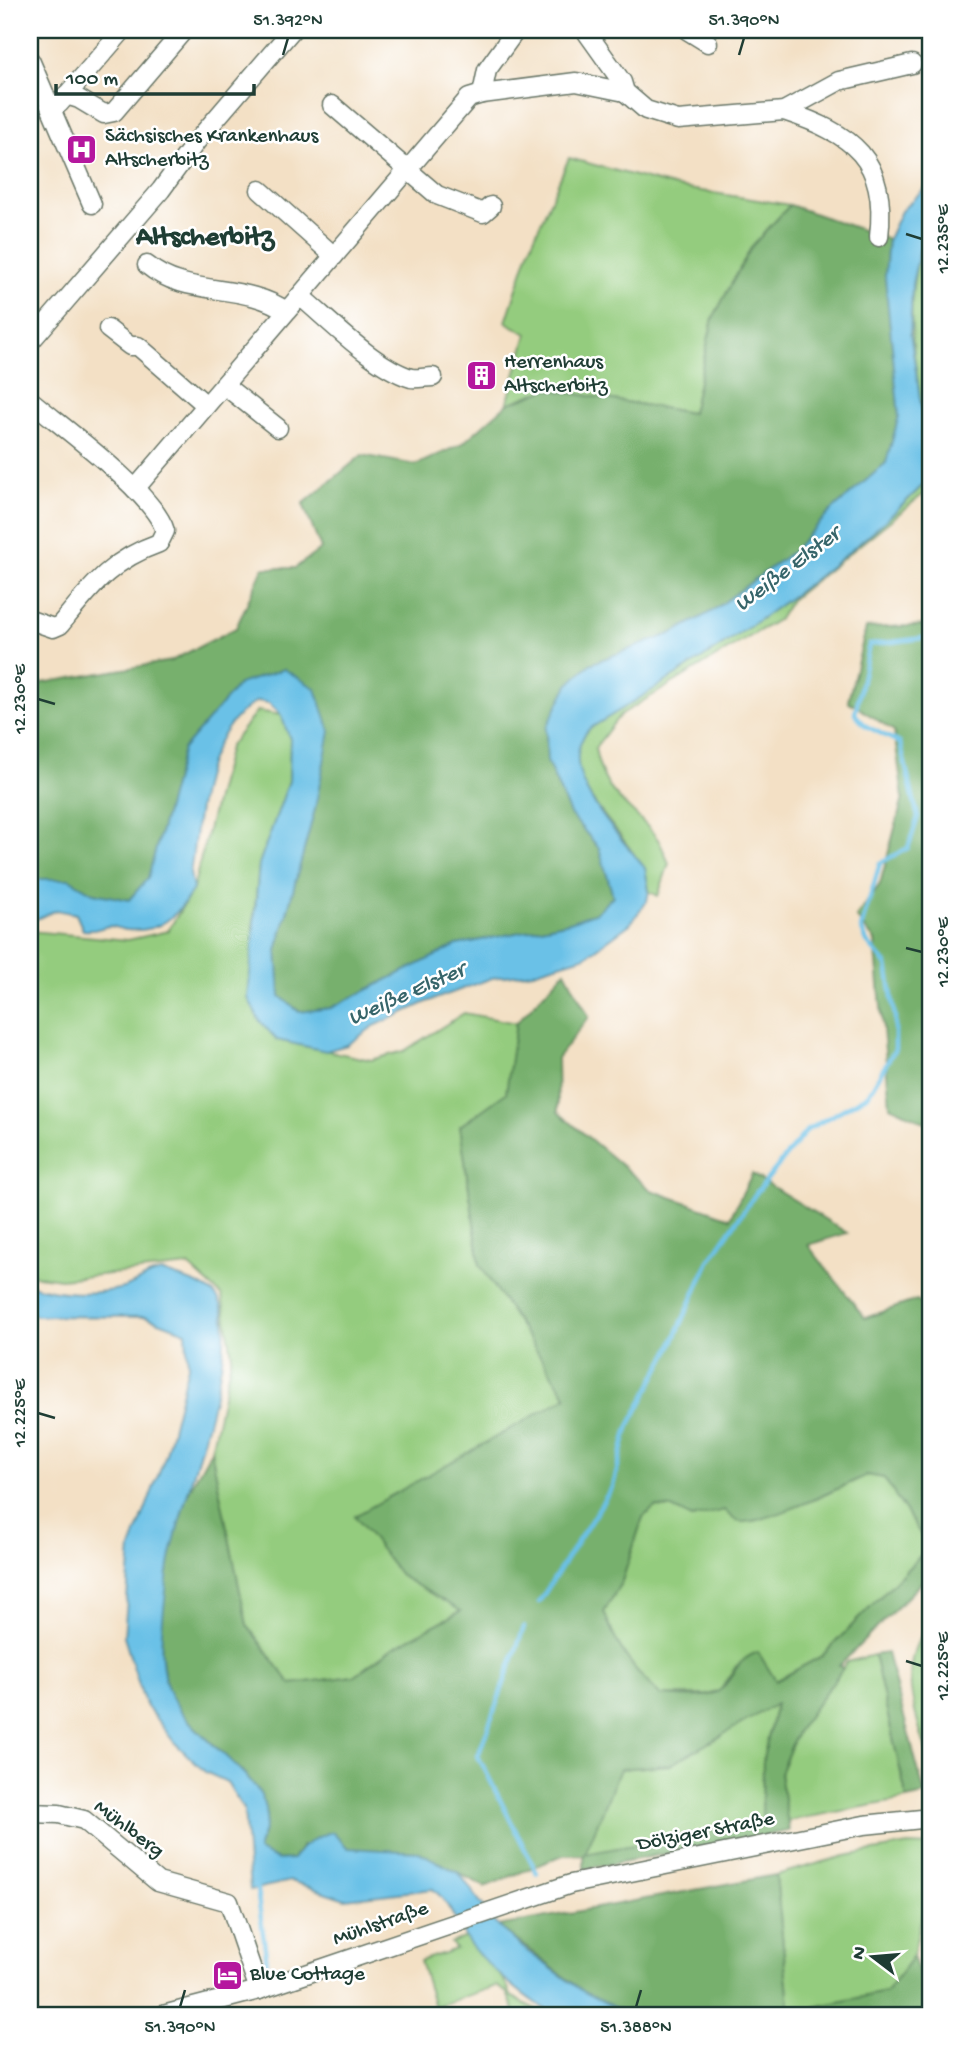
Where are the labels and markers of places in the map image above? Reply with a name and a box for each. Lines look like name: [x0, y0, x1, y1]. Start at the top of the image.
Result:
place label: Sächsisches Krankenhaus Altscherbitz: [105, 125, 319, 174]
hospital icon: Sächsisches Krankenhaus Altscherbitz: [65, 132, 99, 166]
place label: Herrenhaus Altscherbitz: [504, 351, 608, 400]
building icon: Herrenhaus Altscherbitz: [464, 358, 498, 392]
hotel icon: Blue Cottage: [210, 1958, 244, 1992]
place label: Blue Cottage: [249, 1963, 366, 1988]

